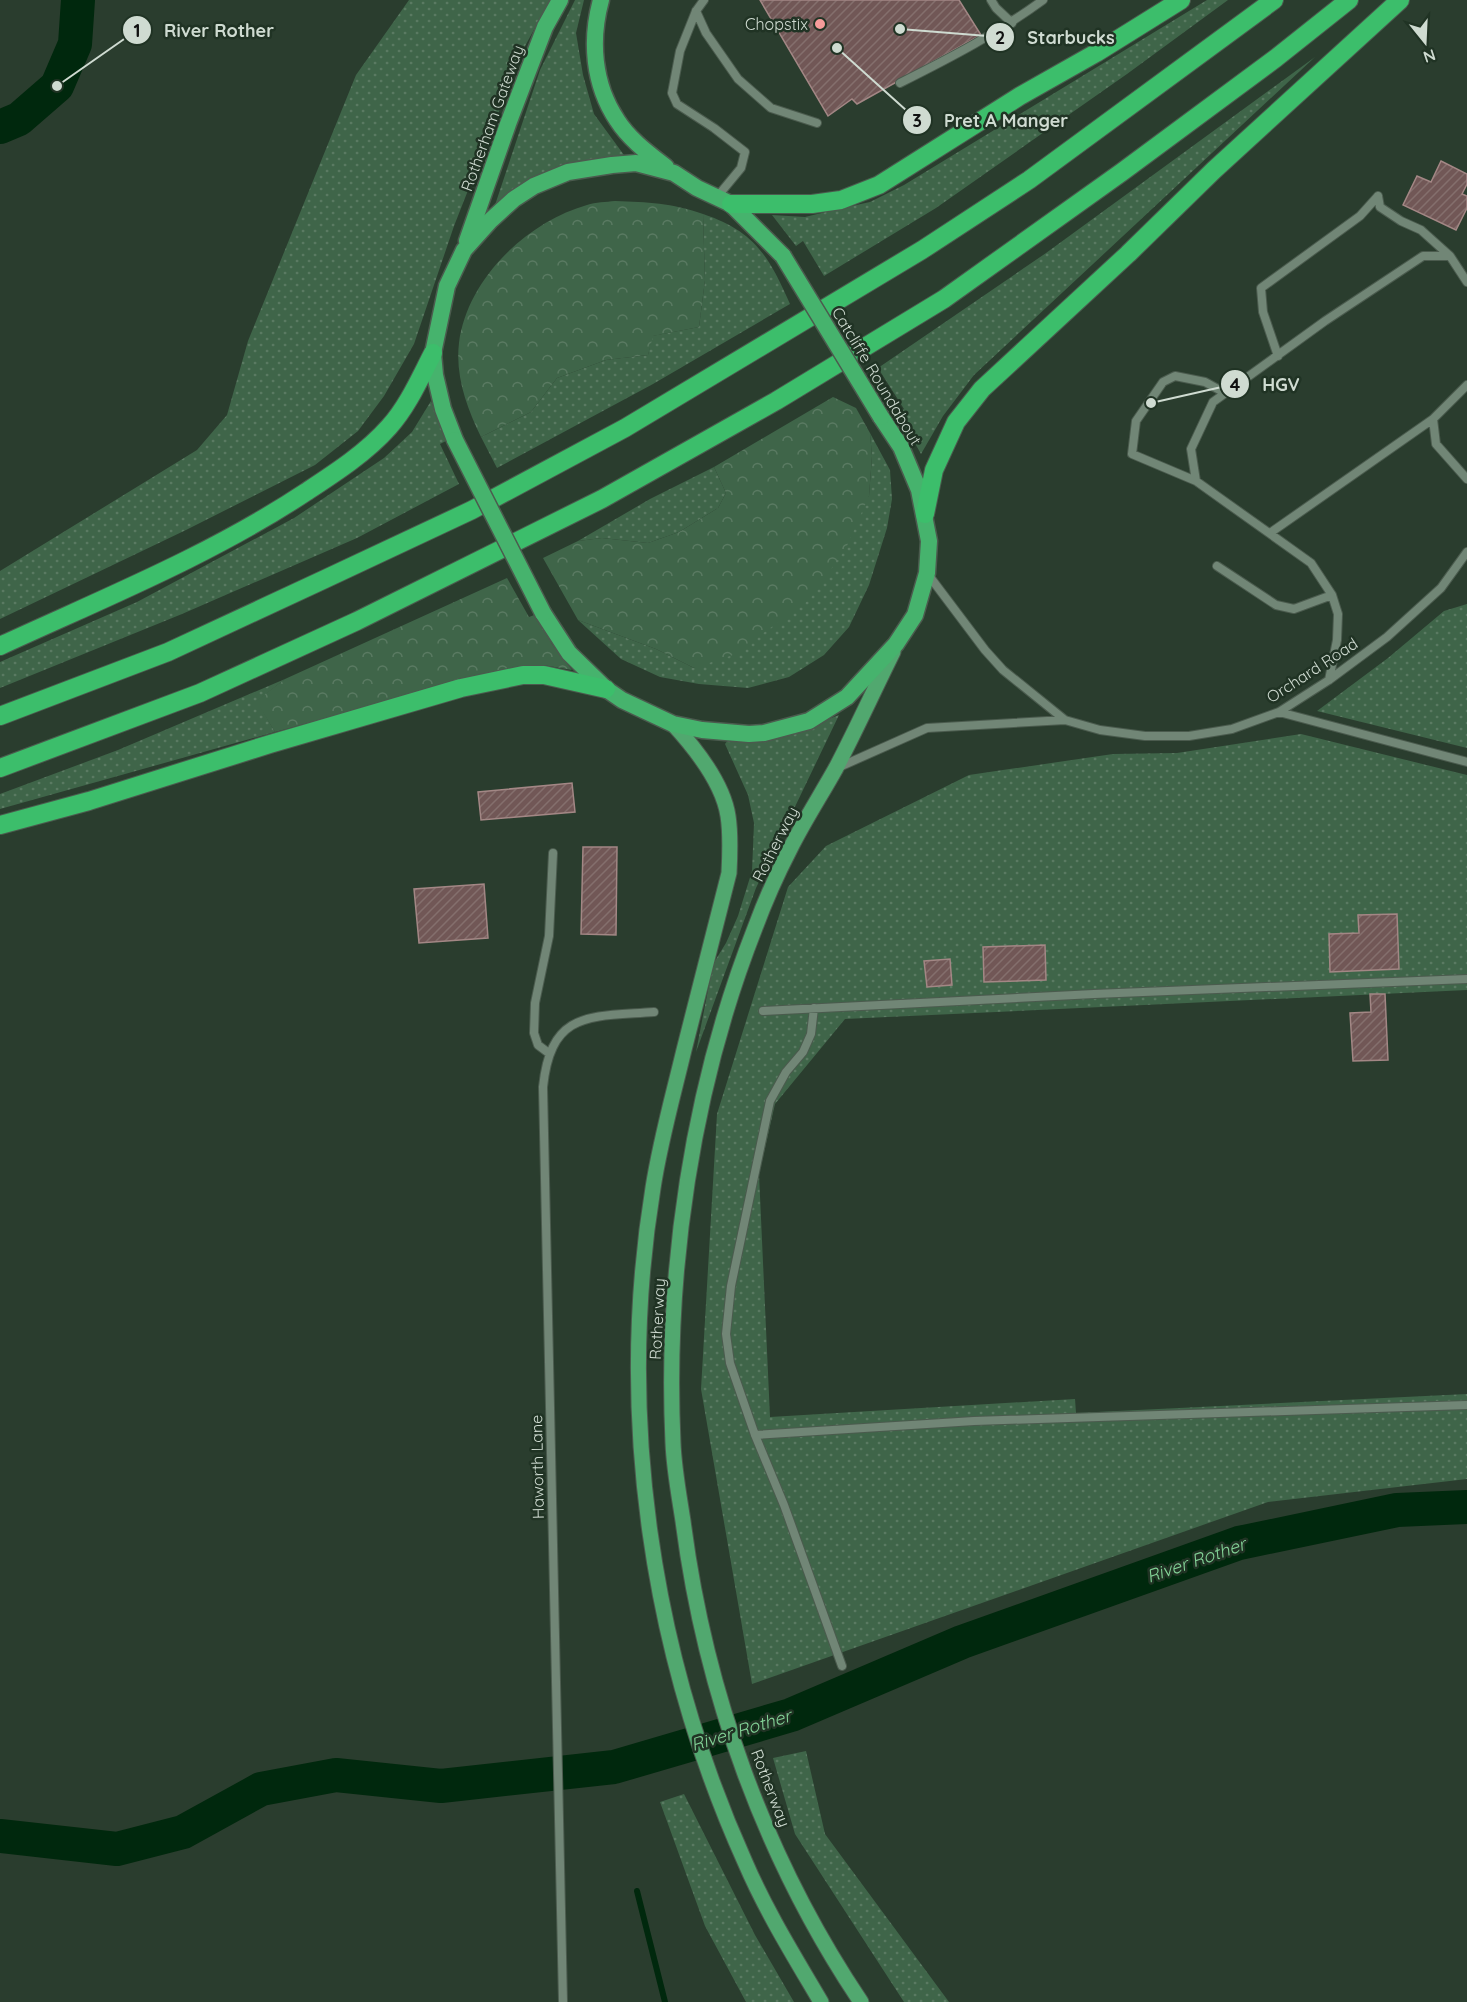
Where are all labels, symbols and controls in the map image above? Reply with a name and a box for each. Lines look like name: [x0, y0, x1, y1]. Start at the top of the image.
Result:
callout: River Rother: [122, 12, 286, 48]
north arrow: [1395, 12, 1455, 72]
place label: Chopstix: [745, 14, 808, 34]
marker: Chopstix: [813, 17, 827, 31]
text: 1: [133, 19, 141, 42]
text: River Rother: [164, 19, 274, 42]
callout: Starbucks: [985, 19, 1126, 55]
text: 2: [995, 26, 1005, 49]
text: Starbucks: [1027, 26, 1115, 49]
street label: Rotherham Gateway: [456, 42, 528, 194]
text: N: [1421, 45, 1438, 68]
callout: Pret A Manger: [902, 102, 1080, 138]
text: 3: [912, 109, 922, 132]
text: Pret A Manger: [944, 109, 1068, 132]
street label: Catcliffe Roundabout: [828, 303, 926, 449]
callout: HGV: [1220, 366, 1312, 402]
text: 4: [1230, 373, 1241, 396]
text: HGV: [1262, 373, 1300, 396]
street label: Orchard Road: [1263, 633, 1361, 707]
street label: Rotherway: [748, 803, 802, 885]
street label: Rotherway: [645, 1278, 669, 1360]
street label: Haworth Lane: [526, 1415, 548, 1519]
water label: River Rother: [1143, 1532, 1251, 1588]
water label: River Rother: [688, 1703, 796, 1756]
street label: Rotherway: [747, 1746, 795, 1830]

